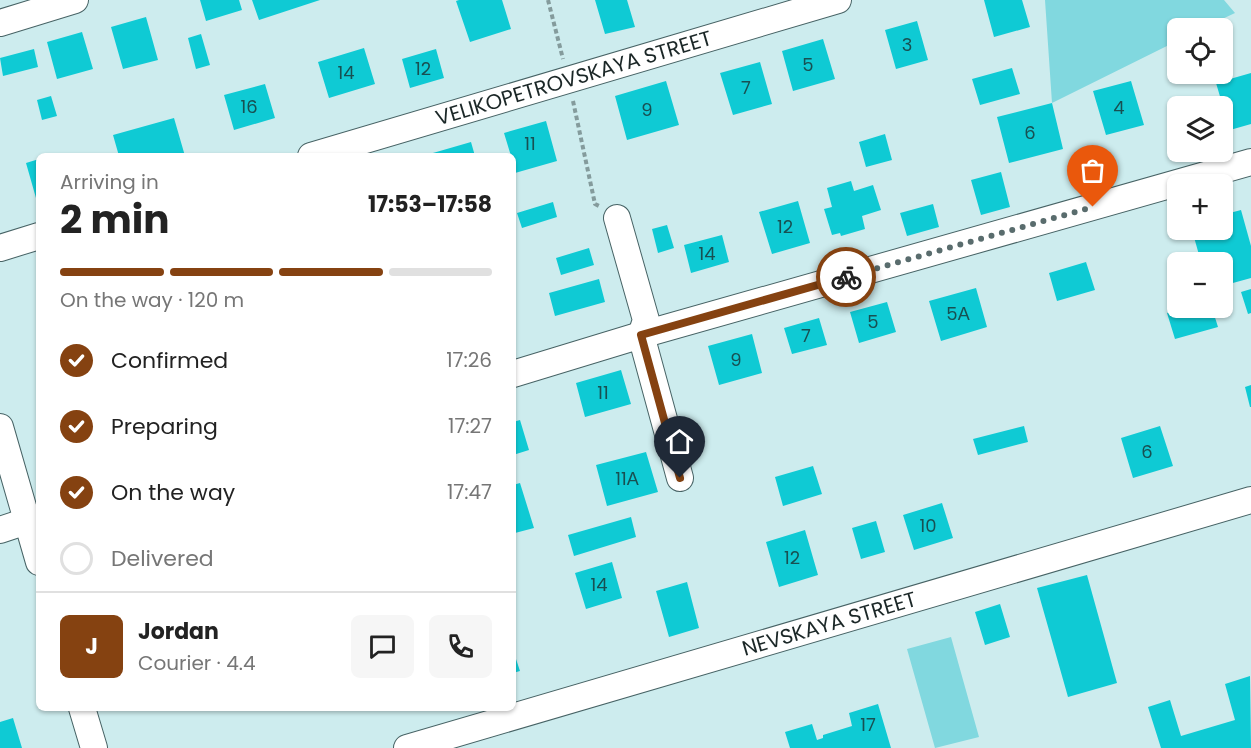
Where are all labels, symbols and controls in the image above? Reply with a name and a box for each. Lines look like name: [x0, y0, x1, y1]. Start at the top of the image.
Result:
map controls: [1167, 18, 1233, 318]
button: locate: [1167, 18, 1233, 84]
street label: VELIKOPETROVSKAYA STREET: [432, 23, 715, 132]
house number: 3: [902, 32, 912, 57]
house number: 5: [802, 52, 814, 77]
house number: 12: [415, 56, 431, 81]
house number: 14: [337, 60, 355, 85]
house number: 7: [741, 75, 751, 100]
house number: 16: [240, 94, 258, 119]
house number: 4: [1113, 95, 1125, 120]
button: layers: [1167, 96, 1233, 162]
house number: 9: [641, 97, 653, 122]
house number: 6: [1024, 120, 1036, 145]
house number: 11: [524, 131, 536, 156]
pin: [1067, 145, 1118, 207]
icon: bag: [1076, 154, 1109, 187]
text: Arriving in: [60, 168, 159, 196]
button: +: [1167, 174, 1233, 240]
text: 17:53–17:58: [368, 189, 492, 220]
text: 2 min: [60, 192, 170, 247]
house number: 12: [777, 214, 793, 239]
house number: 14: [698, 241, 716, 266]
courier: [816, 247, 876, 307]
button: −: [1167, 252, 1233, 318]
icon: bike: [830, 261, 863, 294]
text: On the way · 120 m: [60, 286, 244, 314]
house number: 5А: [946, 301, 970, 326]
house number: 5: [867, 309, 879, 334]
house number: 7: [801, 323, 811, 348]
icon: check: [60, 344, 93, 377]
text: Confirmed: [111, 345, 228, 376]
text: 17:26: [446, 346, 492, 374]
house number: 9: [730, 347, 742, 372]
house number: 11: [597, 380, 609, 405]
icon: check: [60, 410, 93, 443]
text: Preparing: [111, 411, 218, 442]
text: 17:27: [448, 412, 492, 440]
pin: [654, 416, 705, 478]
icon: home: [663, 425, 696, 458]
house number: 6: [1141, 439, 1153, 464]
house number: 11А: [615, 466, 639, 491]
icon: check: [60, 476, 93, 509]
text: On the way: [111, 477, 235, 508]
text: 17:47: [447, 478, 492, 506]
house number: 10: [919, 513, 937, 538]
text: Delivered: [111, 543, 214, 574]
house number: 12: [784, 545, 800, 570]
house number: 14: [590, 572, 608, 597]
street label: NEVSKAYA STREET: [738, 584, 920, 663]
button: chat: [351, 615, 414, 678]
button: phone: [429, 615, 492, 678]
text: Jordan: [138, 616, 219, 647]
text: J: [85, 631, 98, 662]
text: Courier · 4.4: [138, 649, 256, 677]
house number: 17: [860, 712, 876, 737]

